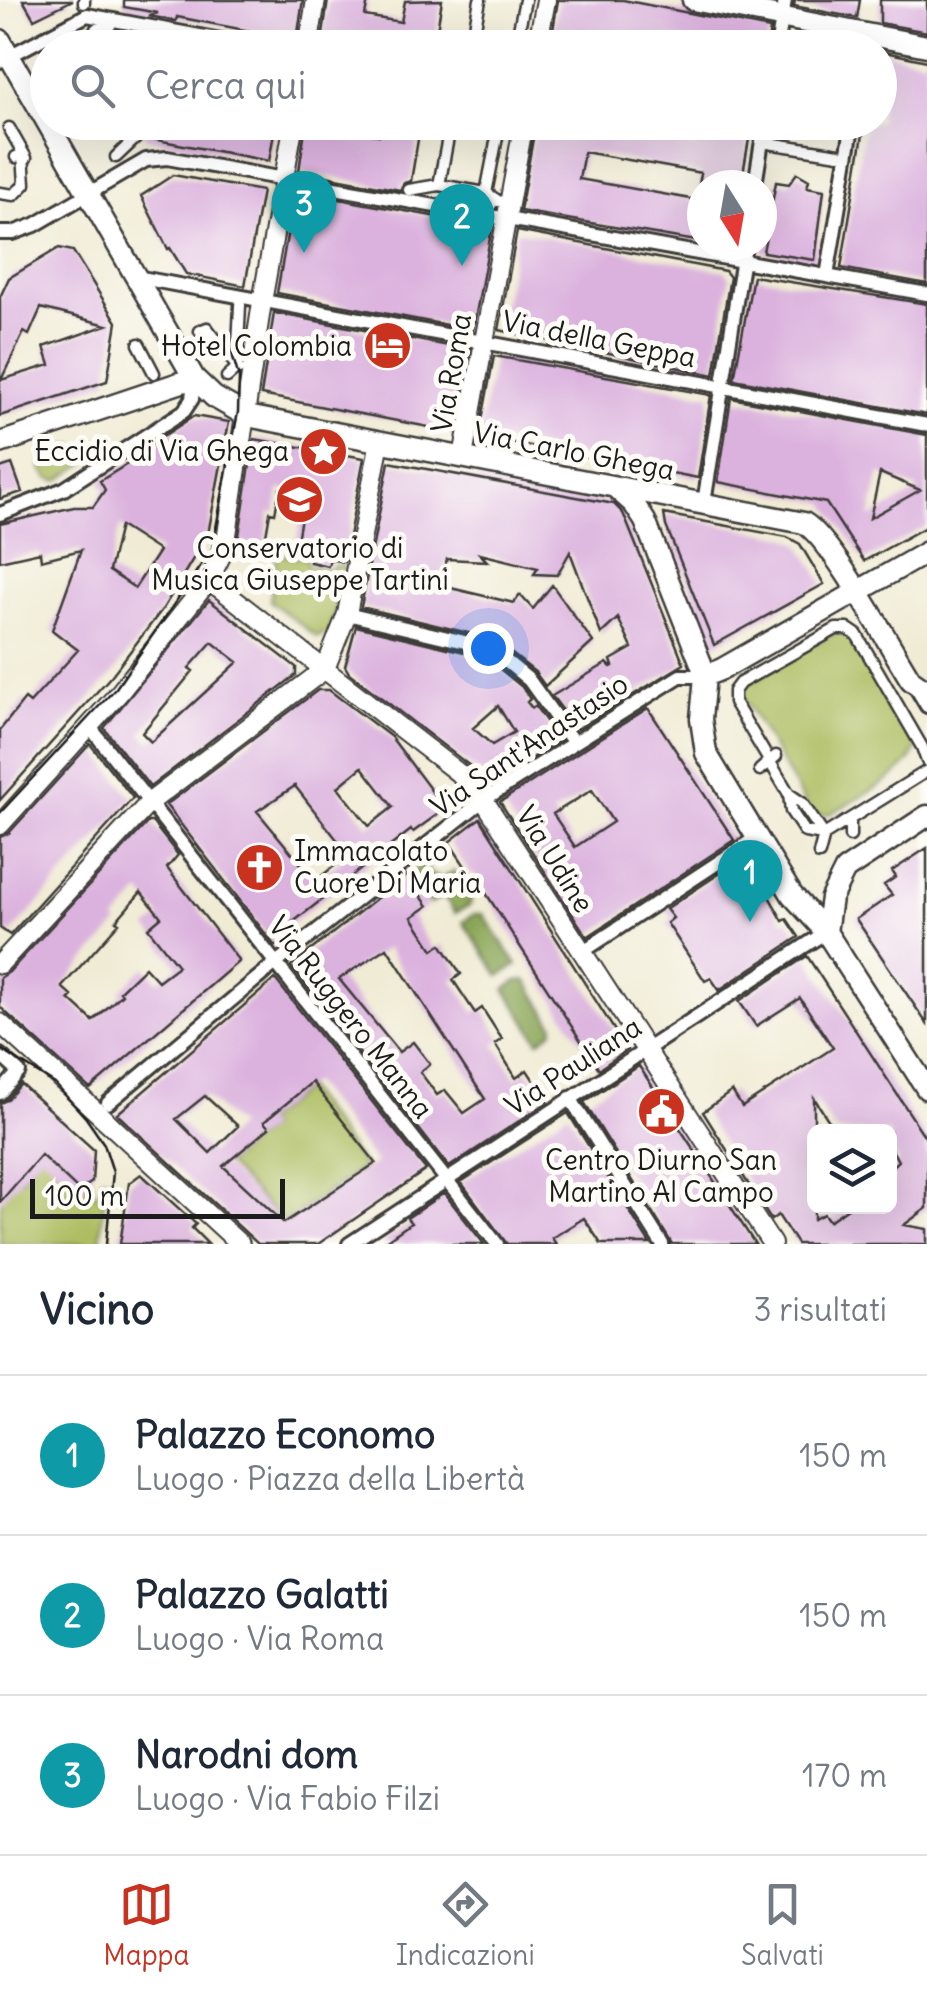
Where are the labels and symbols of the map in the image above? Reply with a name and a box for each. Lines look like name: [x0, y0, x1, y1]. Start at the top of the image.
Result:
pin: 3: [272, 170, 336, 253]
north arrow: [687, 170, 777, 260]
pin: 2: [430, 184, 494, 266]
street label: Via della Geppa: [499, 303, 699, 375]
street label: Via Roma: [423, 311, 479, 435]
hotel icon: Hotel Colombia: [361, 320, 413, 372]
place label: Hotel Colombia: [161, 328, 352, 364]
street label: Via Carlo Ghega: [471, 414, 677, 488]
place icon: Eccidio di Via Ghega: [298, 425, 350, 477]
place label: Eccidio di Via Ghega: [34, 433, 289, 469]
school or university icon: Conservatorio di Musica Giuseppe Tartini: [274, 474, 326, 526]
place label: Conservatorio di Musica Giuseppe Tartini: [151, 530, 449, 598]
your location: [463, 623, 514, 674]
street label: Via Sant'Anastasio: [423, 666, 635, 824]
street label: Via Udine: [508, 799, 602, 919]
place label: Immacolato Cuore Di Maria: [294, 833, 481, 901]
pin: 1: [718, 840, 782, 922]
church icon: Immacolato Cuore Di Maria: [233, 841, 285, 893]
street label: Via Ruggero Manna: [261, 909, 441, 1125]
street label: Via Pauliana: [498, 1009, 648, 1123]
public building icon: Centro Diurno San Martino Al Campo: [635, 1086, 687, 1138]
place label: Centro Diurno San Martino Al Campo: [545, 1142, 777, 1210]
scale bar: [30, 1174, 285, 1218]

